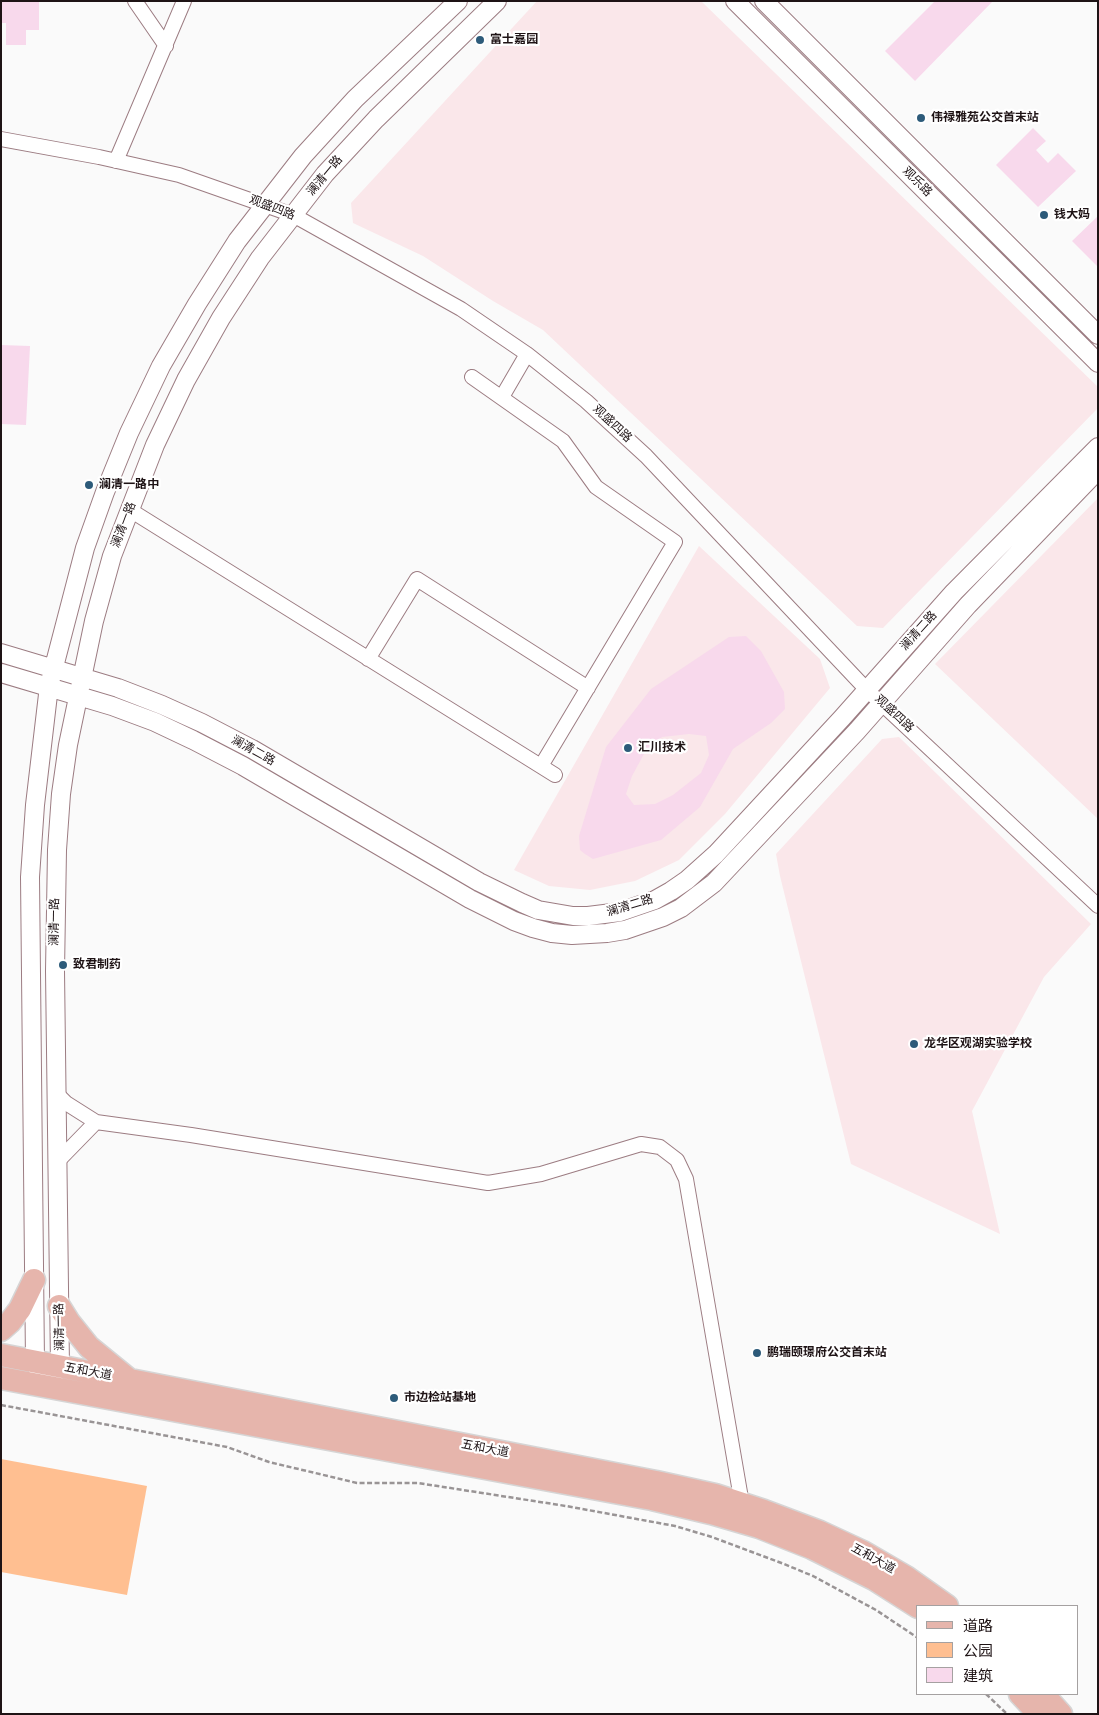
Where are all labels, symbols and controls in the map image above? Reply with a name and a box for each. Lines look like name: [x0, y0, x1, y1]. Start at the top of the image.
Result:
place label: 富士嘉园: [490, 33, 538, 47]
marker: 富士嘉园: [474, 34, 486, 46]
place label: 伟禄雅苑公交首末站: [931, 111, 1039, 125]
marker: 伟禄雅苑公交首末站: [915, 112, 927, 124]
street label: 澜清一路: [304, 153, 346, 199]
street label: 观乐路: [899, 164, 935, 200]
street label: 观盛四路: [247, 193, 297, 223]
place label: 钱大妈: [1054, 208, 1090, 222]
marker: 钱大妈: [1038, 209, 1050, 221]
street label: 观盛四路: [590, 402, 634, 446]
place label: 澜清一路中: [99, 478, 159, 492]
marker: 澜清一路中: [83, 479, 95, 491]
street label: 澜清一路: [109, 500, 139, 550]
street label: 澜清二路: [898, 608, 940, 654]
street label: 观盛四路: [872, 692, 916, 736]
street label: 澜清二路: [229, 733, 277, 769]
place label: 汇川技术: [638, 741, 686, 755]
marker: 汇川技术: [622, 742, 634, 754]
street label: 澜清二路: [605, 892, 655, 920]
street label: 澜清一路: [47, 898, 63, 946]
place label: 致君制药: [73, 958, 121, 972]
marker: 致君制药: [57, 959, 69, 971]
place label: 龙华区观湖实验学校: [924, 1037, 1032, 1051]
marker: 龙华区观湖实验学校: [908, 1038, 920, 1050]
street label: 澜清一路: [52, 1303, 68, 1351]
place label: 鹏瑞颐璟府公交首末站: [767, 1346, 887, 1360]
marker: 鹏瑞颐璟府公交首末站: [751, 1347, 763, 1359]
street label: 五和大道: [63, 1360, 113, 1384]
place label: 市边检站基地: [404, 1391, 476, 1405]
marker: 市边检站基地: [388, 1392, 400, 1404]
street label: 五和大道: [460, 1437, 510, 1461]
street label: 五和大道: [849, 1541, 897, 1577]
legend: [916, 1605, 1079, 1695]
text: 道路: [963, 1615, 993, 1636]
text: 公园: [963, 1640, 993, 1661]
text: 建筑: [963, 1665, 993, 1686]

